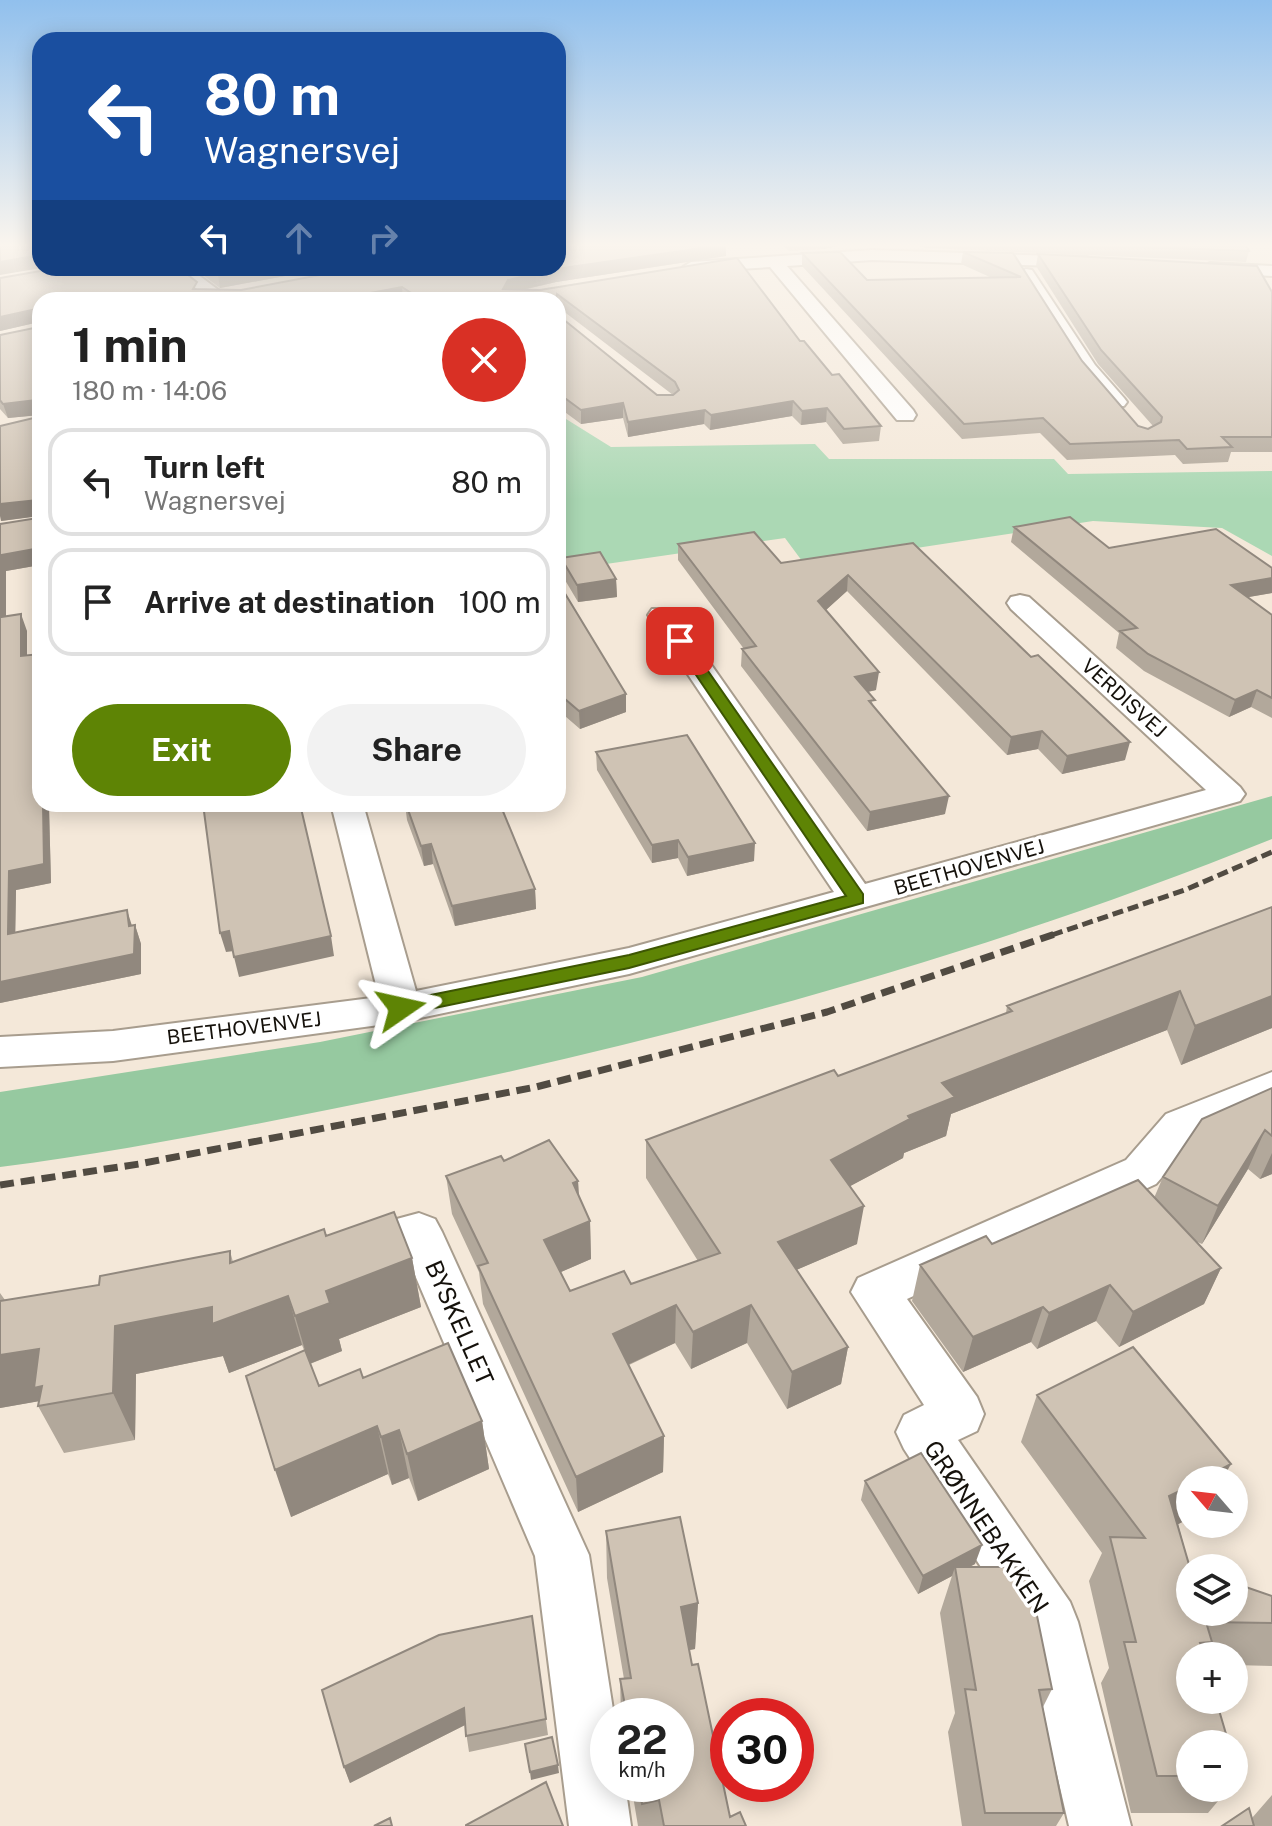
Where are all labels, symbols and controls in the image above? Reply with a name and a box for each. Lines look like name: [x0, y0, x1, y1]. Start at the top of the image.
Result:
text: 80 m: [204, 62, 340, 128]
icon: left: [72, 64, 176, 168]
text: Wagnersvej: [204, 129, 400, 171]
icon: left: [193, 216, 237, 260]
icon: ahead: [277, 216, 321, 260]
icon: right: [361, 216, 405, 260]
text: 1 min: [72, 316, 188, 373]
button: close: [442, 318, 526, 402]
text: 180 m · 14:06: [72, 375, 227, 406]
text: Turn left: [144, 449, 265, 485]
icon: left: [76, 460, 120, 504]
text: 80 m: [451, 464, 522, 500]
text: Wagnersvej: [144, 485, 286, 516]
icon: arrive: [76, 580, 120, 624]
text: Arrive at destination: [144, 584, 435, 620]
text: 100 m: [459, 584, 541, 620]
pin: [646, 607, 714, 675]
icon: arrive: [658, 619, 702, 663]
street label: VERDISVEJ: [1077, 654, 1171, 742]
button: Exit: [72, 704, 291, 796]
button: Share: [307, 704, 526, 796]
street label: BEETHOVENVEJ: [891, 834, 1047, 900]
position arrow: [359, 966, 443, 1050]
street label: BEETHOVENVEJ: [165, 1007, 323, 1049]
street label: BYSKELLET: [420, 1256, 500, 1389]
street label: GRØNNEBAKKEN: [919, 1435, 1055, 1618]
north arrow: [1176, 1466, 1248, 1538]
map controls: [1176, 1466, 1248, 1802]
button: layers: [1176, 1554, 1248, 1626]
button: +: [1176, 1642, 1248, 1714]
speed limit sign: 30: [710, 1698, 814, 1802]
text: 22: [617, 1716, 667, 1763]
button: −: [1176, 1730, 1248, 1802]
text: km/h: [618, 1758, 666, 1782]

